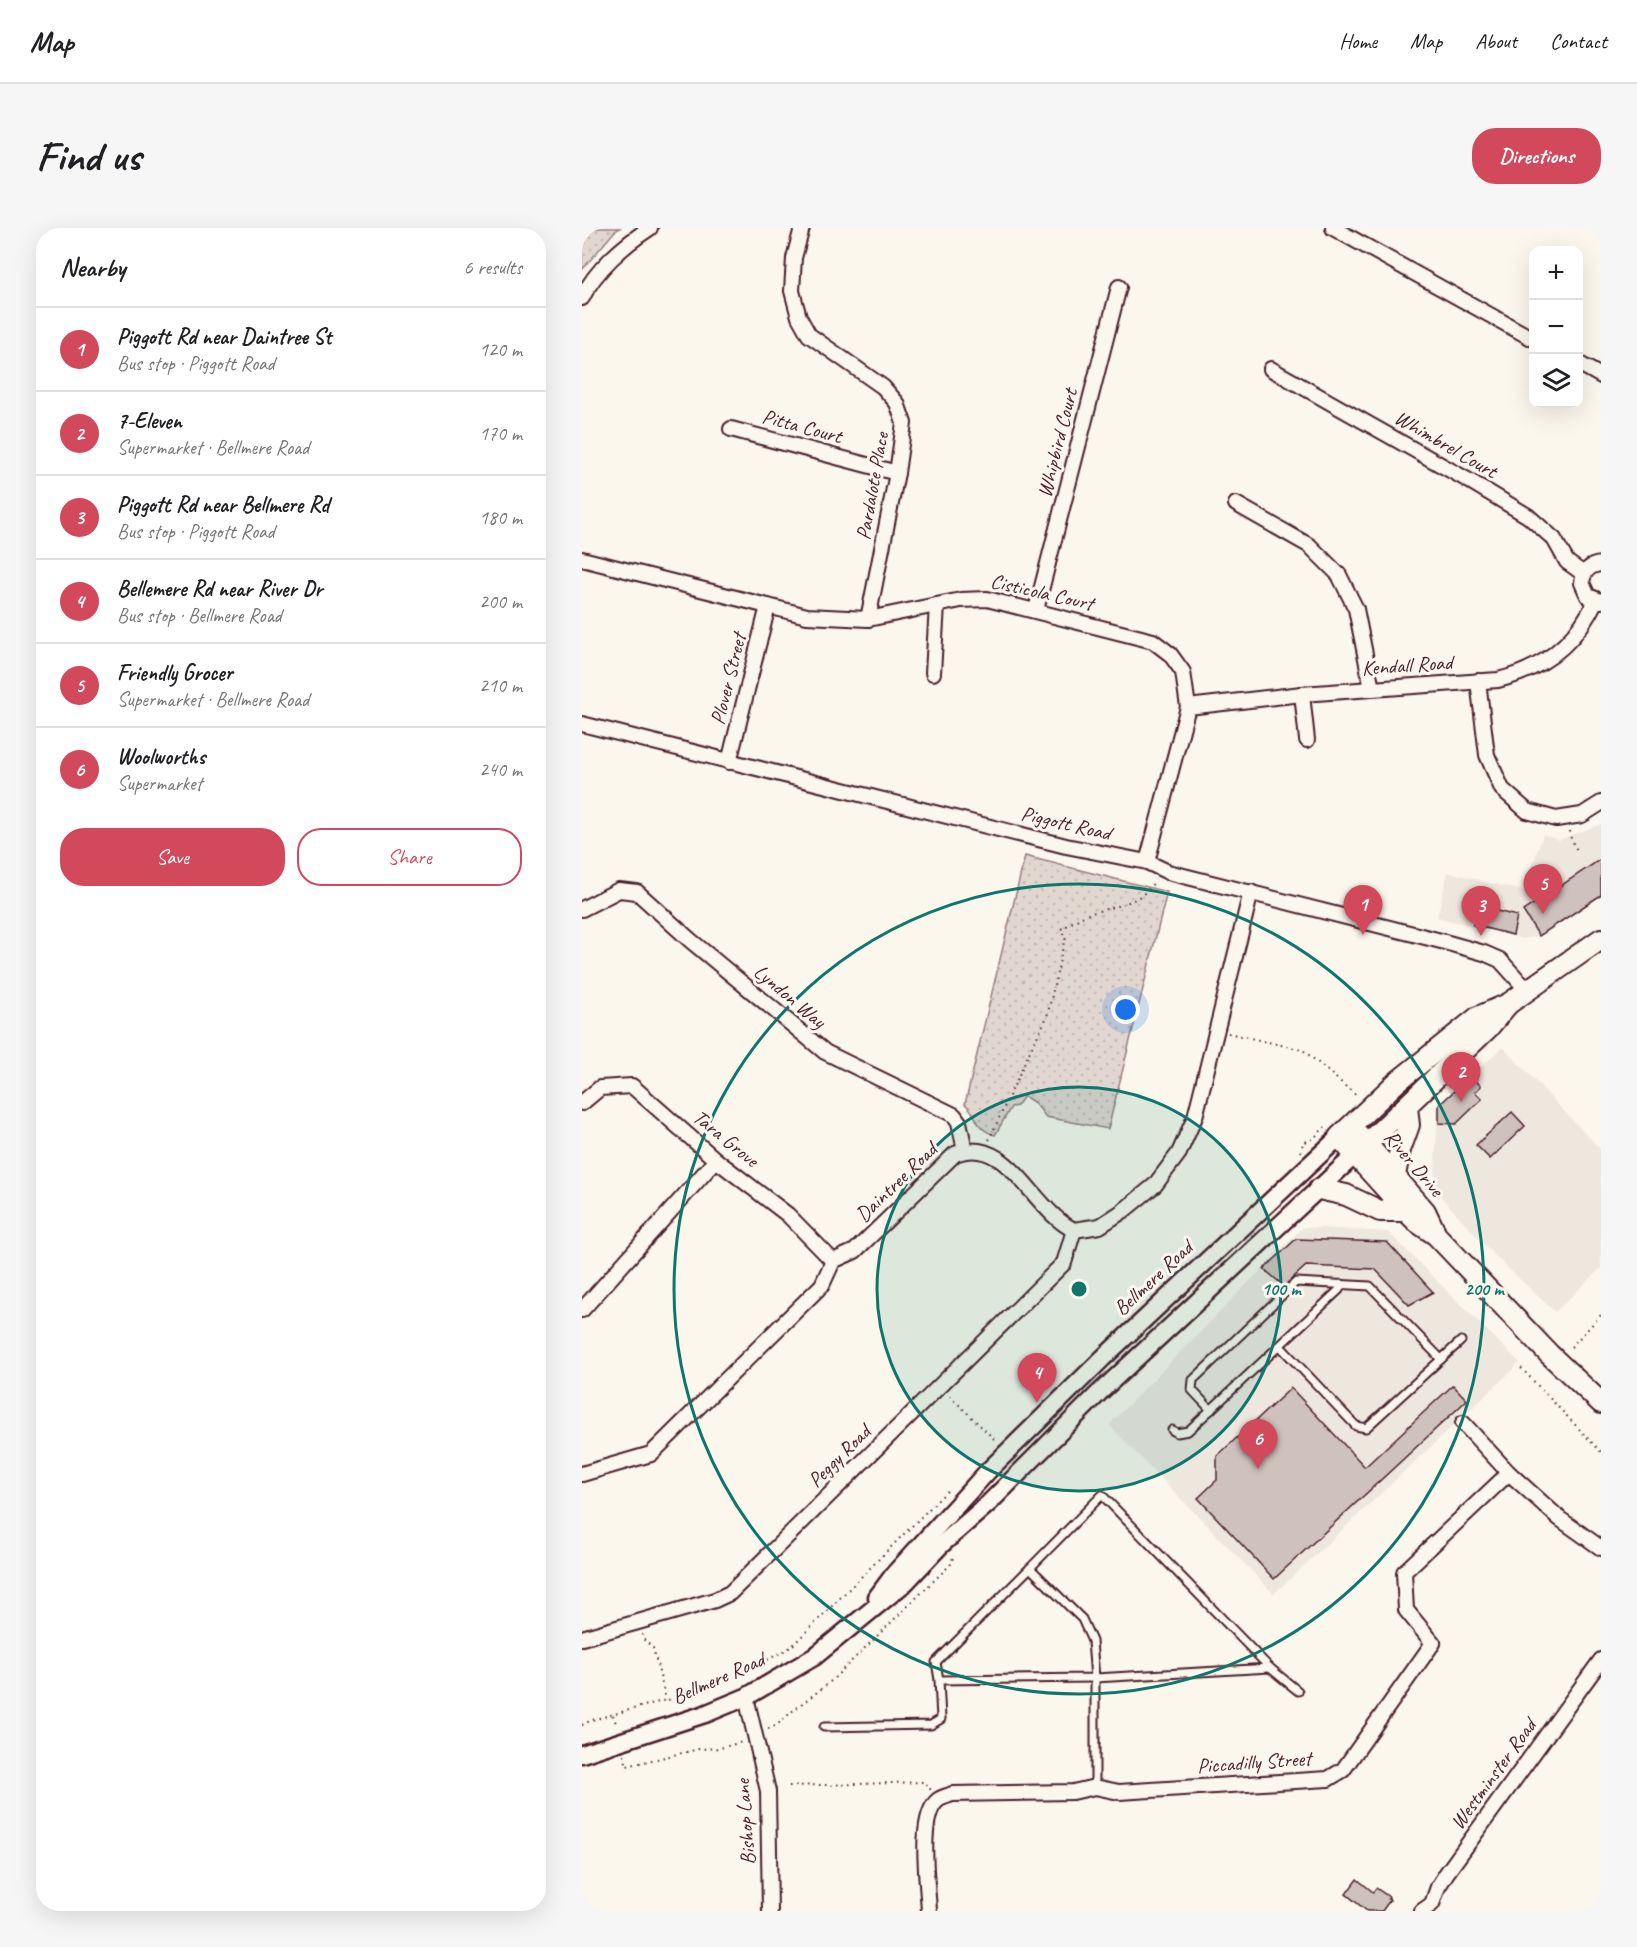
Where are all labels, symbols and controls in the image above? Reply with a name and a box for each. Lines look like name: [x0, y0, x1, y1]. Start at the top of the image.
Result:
text: Map: [30, 24, 73, 59]
text: Home: [1339, 28, 1377, 54]
text: Map: [1410, 28, 1442, 54]
text: About: [1475, 28, 1517, 54]
text: Contact: [1550, 28, 1607, 54]
button: Directions: [1472, 128, 1601, 184]
text: Find us: [36, 130, 141, 183]
map controls: [1529, 246, 1583, 408]
button: +: [1529, 246, 1583, 300]
text: Nearby: [60, 251, 125, 284]
text: 6 results: [463, 255, 522, 280]
button: −: [1529, 300, 1583, 354]
text: Piggott Rd near Daintree St: [117, 323, 331, 351]
text: 1: [75, 337, 84, 362]
text: 120 m: [479, 337, 522, 362]
text: Bus stop · Piggott Road: [117, 351, 275, 376]
button: layers: [1529, 354, 1583, 408]
street label: Whipbird Court: [1031, 384, 1084, 500]
street label: Pitta Court: [759, 403, 847, 450]
street label: Whimbrel Court: [1390, 404, 1504, 485]
text: 7-Eleven: [117, 407, 182, 435]
text: 2: [75, 421, 84, 446]
text: 170 m: [479, 421, 522, 446]
street label: Pardalote Place: [850, 429, 894, 542]
text: Supermarket · Bellmere Road: [117, 435, 309, 460]
text: Piggott Rd near Bellmere Rd: [117, 491, 329, 519]
text: 3: [75, 505, 84, 530]
text: 180 m: [479, 505, 522, 530]
text: Bus stop · Piggott Road: [117, 519, 275, 544]
street label: Cisticola Court: [988, 568, 1099, 617]
text: Bellemere Rd near River Dr: [117, 575, 323, 603]
text: 4: [75, 589, 84, 614]
text: 200 m: [479, 589, 522, 614]
text: Bus stop · Bellmere Road: [117, 603, 282, 628]
street label: Plover Street: [704, 628, 753, 727]
street label: Kendall Road: [1361, 649, 1457, 681]
text: Friendly Grocer: [117, 659, 232, 687]
text: 5: [75, 673, 84, 698]
text: 210 m: [479, 673, 522, 698]
text: Supermarket · Bellmere Road: [117, 687, 309, 712]
text: Woolworths: [117, 743, 205, 771]
text: 6: [75, 757, 84, 782]
text: 240 m: [479, 757, 522, 782]
text: Supermarket: [117, 771, 202, 796]
street label: Piggott Road: [1019, 800, 1117, 847]
button: Save: [60, 828, 285, 886]
button: Share: [297, 828, 522, 886]
pin: 5: [1524, 864, 1562, 914]
pin: 1: [1344, 886, 1382, 935]
pin: 3: [1462, 886, 1500, 936]
street label: Lyndon Way: [749, 958, 833, 1035]
your location: [1111, 995, 1140, 1024]
pin: 2: [1442, 1052, 1480, 1102]
street label: Tara Grove: [688, 1104, 766, 1174]
street label: River Drive: [1379, 1124, 1451, 1203]
street label: Daintree Road: [850, 1134, 945, 1227]
street label: Bellmere Road: [1108, 1232, 1201, 1321]
text: 100 m: [1262, 1278, 1302, 1300]
text: 200 m: [1465, 1278, 1505, 1300]
centre of rings: [1069, 1279, 1089, 1299]
pin: 4: [1018, 1354, 1056, 1403]
street label: Peggy Road: [802, 1417, 878, 1493]
pin: 6: [1238, 1420, 1278, 1469]
street label: Bellmere Road: [668, 1645, 772, 1710]
street label: Westminster Road: [1444, 1711, 1544, 1834]
street label: Piccadilly Street: [1196, 1745, 1315, 1779]
street label: Bishop Lane: [729, 1776, 761, 1866]

